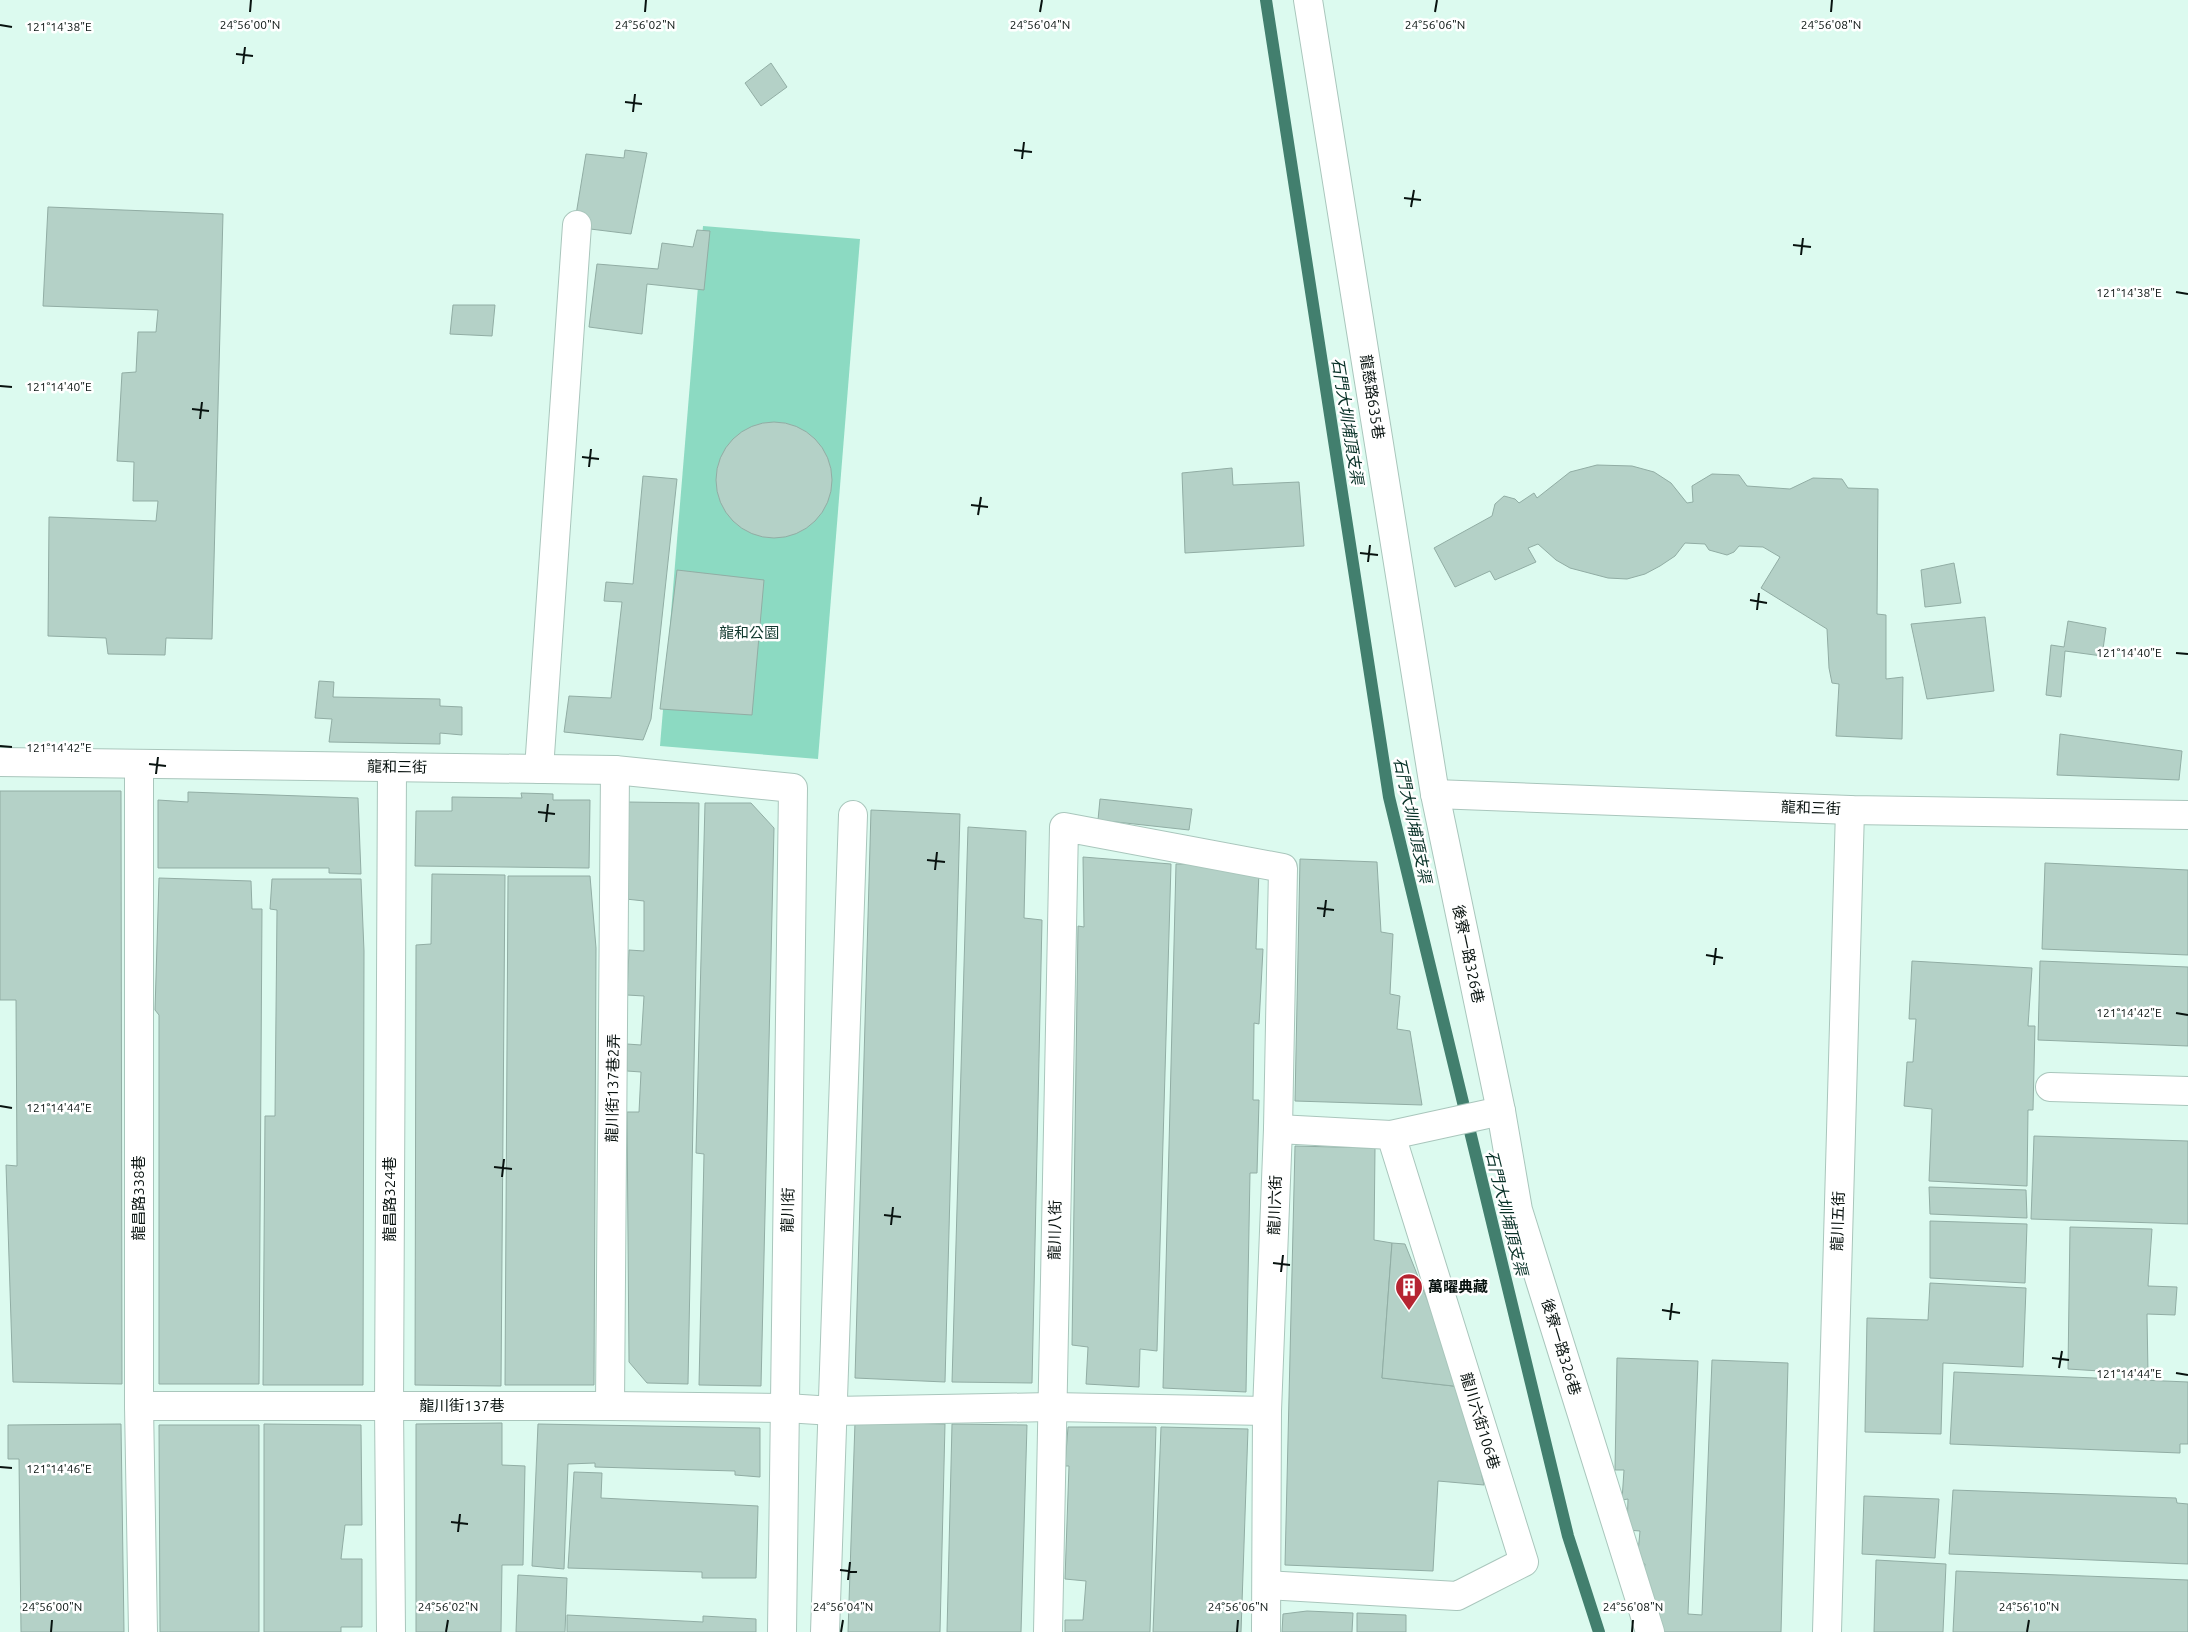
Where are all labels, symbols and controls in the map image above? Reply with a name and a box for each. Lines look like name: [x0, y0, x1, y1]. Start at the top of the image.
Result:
text: 24°56'00"N: [220, 18, 280, 31]
text: 24°56'02"N: [615, 18, 675, 31]
text: 24°56'04"N: [1010, 18, 1070, 31]
text: 24°56'06"N: [1405, 18, 1465, 31]
text: 24°56'08"N: [1801, 18, 1861, 31]
text: 121°14'38"E: [26, 20, 92, 33]
text: 121°14'38"E: [2096, 286, 2162, 299]
street label: 龍慈路635巷: [1357, 353, 1388, 440]
water label: 石門大圳埔頂支渠: [1329, 356, 1367, 488]
text: 121°14'40"E: [26, 380, 92, 393]
park label: 龍和公園: [719, 624, 779, 641]
text: 121°14'40"E: [2096, 646, 2162, 659]
text: 121°14'42"E: [26, 741, 92, 754]
water label: 石門大圳埔頂支渠: [1391, 756, 1436, 886]
street label: 龍和三街: [367, 757, 427, 776]
street label: 龍和三街: [1781, 798, 1841, 817]
street label: 後寮一路326巷: [1450, 903, 1487, 1005]
text: 121°14'42"E: [2096, 1006, 2162, 1019]
street label: 龍川街137巷2弄: [603, 1033, 622, 1143]
text: 121°14'44"E: [26, 1101, 92, 1114]
water label: 石門大圳埔頂支渠: [1483, 1149, 1532, 1279]
street label: 龍昌路338巷: [130, 1155, 147, 1241]
street label: 龍昌路324巷: [381, 1156, 398, 1242]
street label: 龍川六街: [1265, 1175, 1284, 1235]
street label: 龍川街: [779, 1187, 796, 1233]
street label: 龍川五街: [1828, 1191, 1847, 1251]
street label: 龍川八街: [1045, 1200, 1064, 1260]
building icon: 萬曜典藏: [1394, 1272, 1424, 1311]
place label: 萬曜典藏: [1428, 1278, 1488, 1295]
street label: 後寮一路326巷: [1539, 1296, 1584, 1397]
text: 121°14'44"E: [2096, 1367, 2162, 1380]
street label: 龍川六街106巷: [1458, 1370, 1503, 1471]
street label: 龍川街137巷: [419, 1397, 505, 1414]
text: 121°14'46"E: [26, 1462, 92, 1475]
text: 24°56'00"N: [22, 1600, 82, 1613]
text: 24°56'02"N: [418, 1600, 478, 1613]
text: 24°56'04"N: [813, 1600, 873, 1613]
text: 24°56'06"N: [1208, 1600, 1268, 1613]
text: 24°56'08"N: [1603, 1600, 1663, 1613]
text: 24°56'10"N: [1999, 1600, 2059, 1613]

